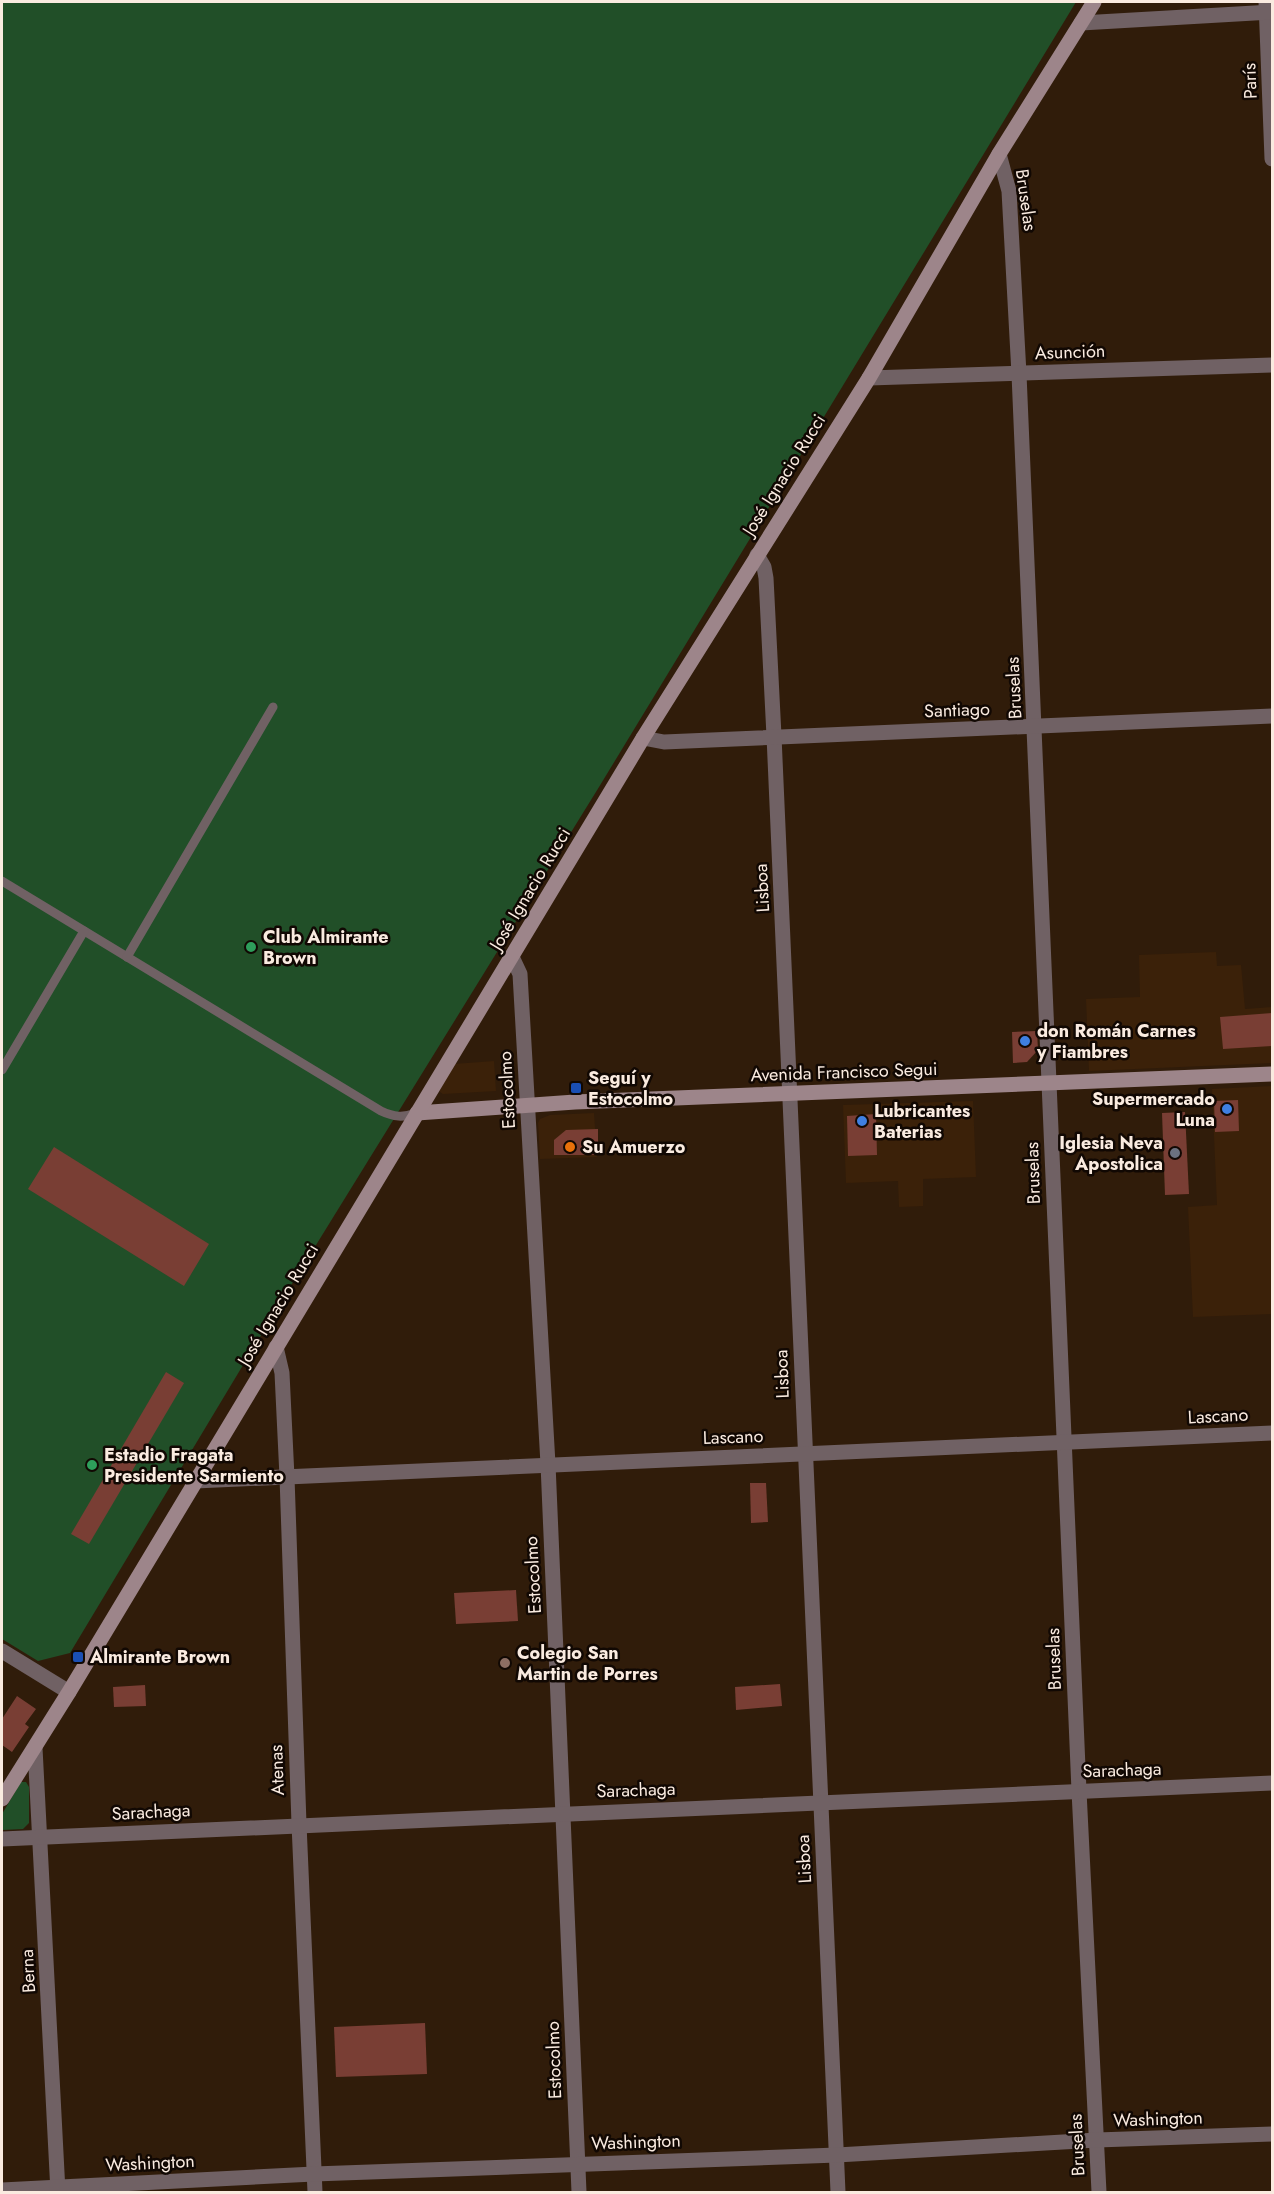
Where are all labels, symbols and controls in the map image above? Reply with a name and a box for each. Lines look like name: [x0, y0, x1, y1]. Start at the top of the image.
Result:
street label: París: [1236, 63, 1264, 99]
street label: Bruselas: [1009, 167, 1043, 233]
street label: Asunción: [1034, 338, 1106, 366]
street label: José Ignacio Rucci: [735, 409, 832, 542]
street label: Bruselas: [999, 656, 1029, 720]
street label: Santiago: [924, 696, 990, 724]
street label: José Ignacio Rucci: [482, 823, 577, 957]
street label: Lisboa: [748, 863, 776, 913]
place label: Club Almirante Brown: [263, 924, 389, 971]
marker: Club Almirante Brown: [244, 940, 258, 954]
place label: don Román Carnes y Fiambres: [1036, 1018, 1196, 1065]
marker: don Román Carnes y Fiambres: [1018, 1034, 1032, 1048]
street label: Estocolmo: [492, 1050, 522, 1130]
street label: Avenida Francisco Segui: [750, 1056, 938, 1088]
place label: Seguí y Estocolmo: [588, 1065, 674, 1112]
marker: Seguí y Estocolmo: [569, 1081, 583, 1095]
place label: Supermercado Luna: [1092, 1086, 1215, 1133]
place label: Lubricantes Baterias: [874, 1098, 970, 1145]
marker: Supermercado Luna: [1220, 1102, 1234, 1116]
marker: Lubricantes Baterias: [855, 1114, 869, 1128]
place label: Iglesia Neva Apostolica: [1059, 1130, 1163, 1177]
place label: Su Amuerzo: [582, 1134, 686, 1160]
marker: Su Amuerzo: [563, 1140, 577, 1154]
street label: Bruselas: [1019, 1141, 1047, 1205]
marker: Iglesia Neva Apostolica: [1168, 1146, 1182, 1160]
street label: José Ignacio Rucci: [230, 1239, 325, 1373]
street label: Lisboa: [768, 1349, 796, 1399]
street label: Lascano: [1187, 1401, 1249, 1431]
street label: Lascano: [702, 1423, 764, 1451]
place label: Estadio Fragata Presidente Sarmiento: [104, 1442, 284, 1489]
marker: Estadio Fragata Presidente Sarmiento: [85, 1458, 99, 1472]
street label: Estocolmo: [518, 1535, 548, 1615]
street label: Bruselas: [1040, 1627, 1068, 1691]
place label: Colegio San Martin de Porres: [517, 1640, 658, 1687]
place label: Almirante Brown: [89, 1644, 230, 1670]
marker: Almirante Brown: [71, 1650, 85, 1664]
marker: Colegio San Martin de Porres: [498, 1656, 512, 1670]
street label: Atenas: [263, 1744, 291, 1796]
street label: Sarachaga: [1082, 1756, 1162, 1784]
street label: Sarachaga: [596, 1776, 676, 1804]
street label: Sarachaga: [111, 1797, 191, 1827]
street label: Lisboa: [790, 1834, 818, 1884]
street label: Berna: [14, 1949, 42, 1993]
street label: Estocolmo: [540, 2021, 568, 2099]
street label: Washington: [1113, 2104, 1203, 2134]
street label: Bruselas: [1062, 2113, 1092, 2177]
street label: Washington: [591, 2127, 681, 2157]
street label: Washington: [105, 2148, 195, 2178]

